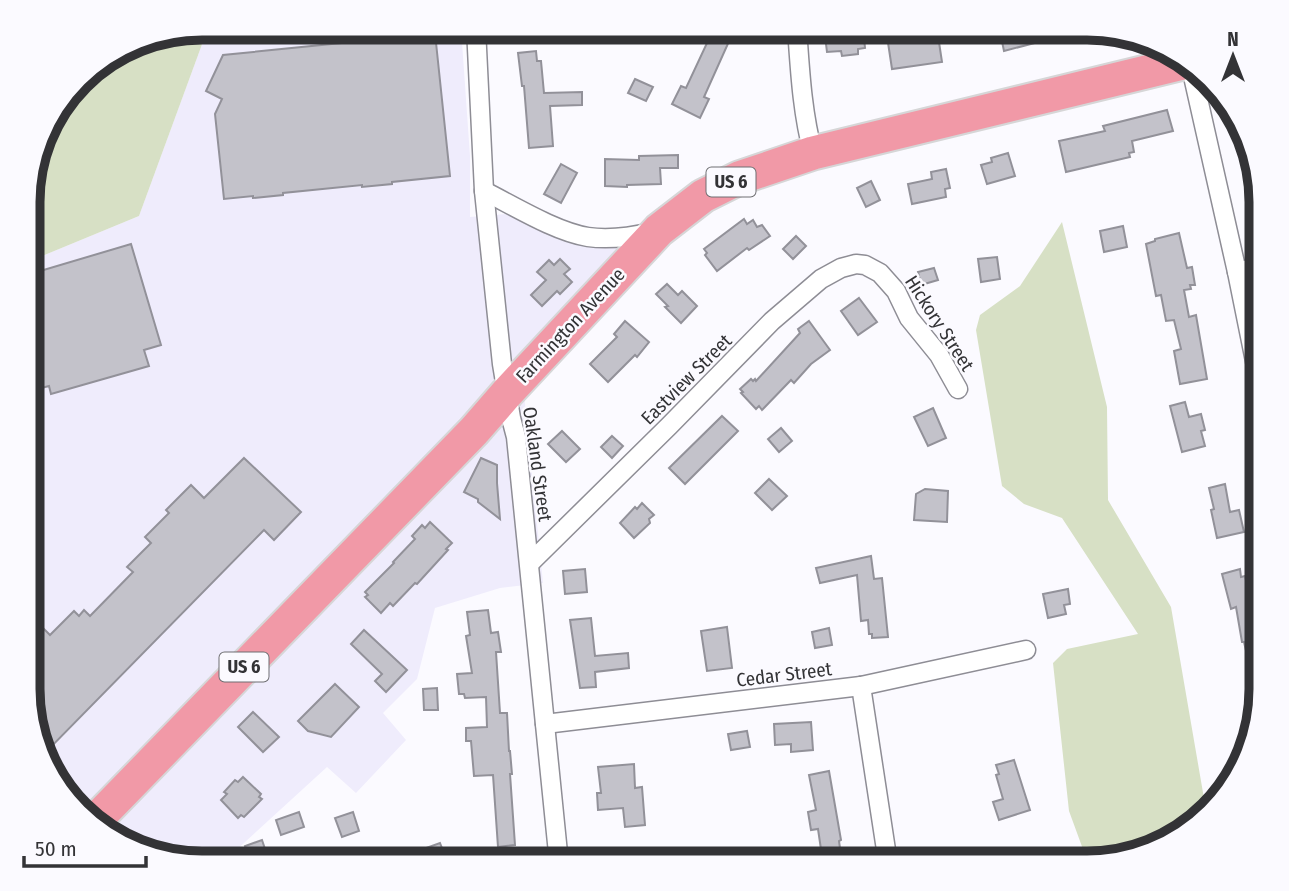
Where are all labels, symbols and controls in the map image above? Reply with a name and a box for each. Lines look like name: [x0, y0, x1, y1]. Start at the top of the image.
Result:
north arrow: [1198, 21, 1268, 91]
text: N: [1227, 28, 1239, 51]
road number: US 6: [706, 168, 756, 196]
street label: Farmington Avenue: [511, 263, 630, 388]
street label: Hickory Street: [900, 271, 979, 376]
street label: Eastview Street: [636, 329, 737, 429]
street label: Oakland Street: [518, 405, 557, 524]
road number: US 6: [219, 652, 268, 682]
street label: Cedar Street: [735, 657, 834, 692]
scale bar: [24, 824, 147, 868]
text: 50 m: [35, 836, 77, 862]

